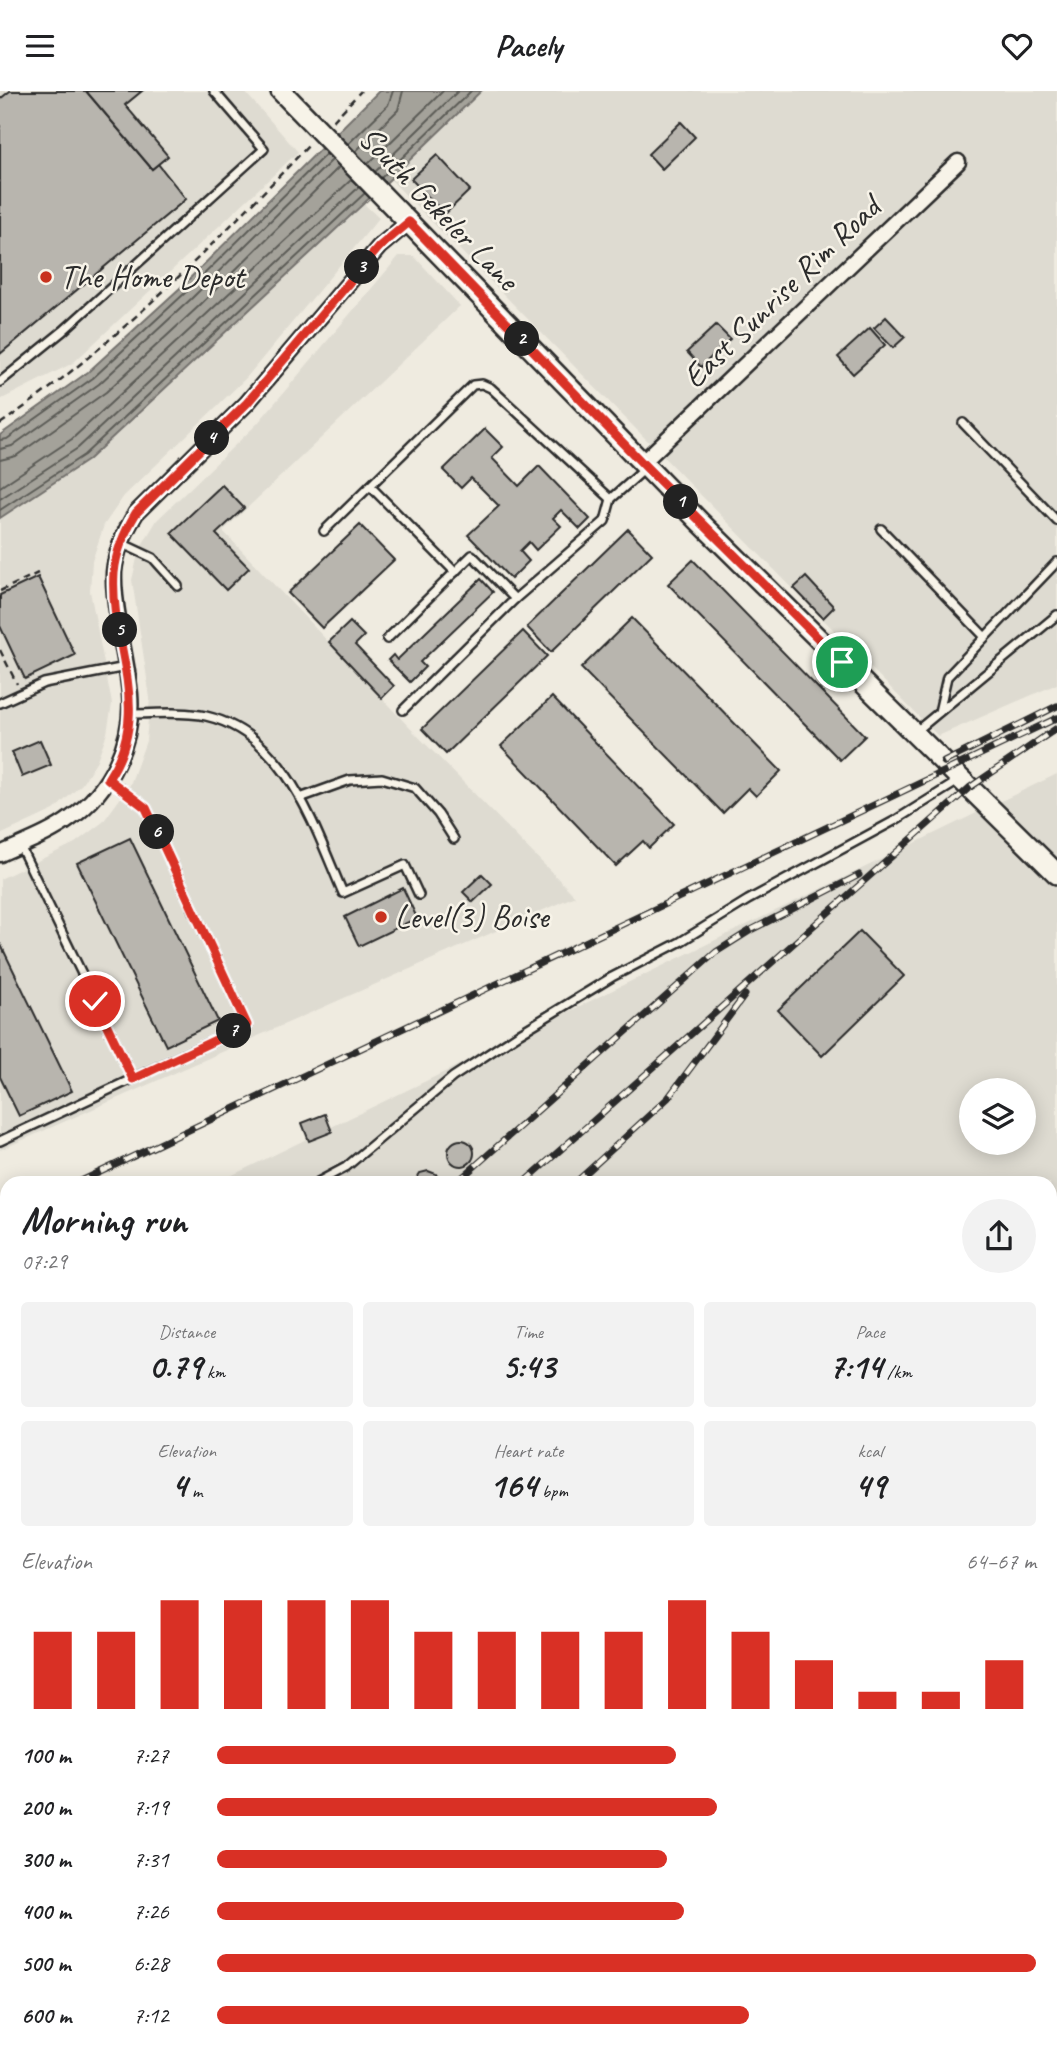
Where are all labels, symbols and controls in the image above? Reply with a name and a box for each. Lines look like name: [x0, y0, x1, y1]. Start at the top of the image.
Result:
text: Pacely: [495, 25, 562, 66]
icon: menu: [21, 27, 59, 65]
icon: heart: [998, 27, 1036, 65]
street label: South Gekeler Lane: [350, 117, 530, 301]
street label: East Sunrise Rim Road: [673, 183, 892, 397]
pin: 3: [344, 249, 380, 285]
text: 3: [357, 254, 366, 278]
place label: The Home Depot: [60, 256, 247, 298]
marker: The Home Depot: [38, 269, 54, 285]
pin: 2: [504, 321, 540, 357]
text: 2: [517, 326, 526, 350]
pin: 4: [194, 421, 230, 455]
text: 4: [207, 425, 216, 449]
pin: 1: [664, 485, 698, 519]
text: 1: [676, 489, 685, 513]
pin: 5: [102, 613, 138, 647]
text: 5: [115, 617, 124, 641]
pin: [812, 632, 872, 692]
icon: arrive: [823, 643, 861, 681]
pin: 6: [140, 815, 174, 849]
text: 6: [152, 819, 161, 843]
place label: Level(3) Boise: [395, 896, 551, 938]
marker: Level(3) Boise: [373, 909, 389, 925]
pin: [65, 971, 125, 1031]
icon: check: [76, 982, 114, 1020]
pin: 7: [216, 1013, 252, 1049]
text: 7: [229, 1018, 238, 1042]
map controls: [959, 1078, 1036, 1155]
button: layers: [959, 1078, 1036, 1155]
text: Morning run: [21, 1197, 187, 1244]
button: share: [962, 1199, 1036, 1273]
text: 07:29: [21, 1247, 67, 1276]
text: Distance: [158, 1320, 215, 1344]
text: Time: [514, 1320, 543, 1344]
text: Pace: [856, 1320, 885, 1344]
text: 0.79: [148, 1344, 202, 1389]
text: 5:43: [502, 1344, 555, 1389]
text: 7:14: [828, 1344, 882, 1389]
text: km: [202, 1360, 225, 1384]
text: /km: [882, 1360, 912, 1384]
text: Elevation: [158, 1439, 216, 1463]
text: Heart rate: [494, 1439, 563, 1463]
text: kcal: [858, 1439, 883, 1463]
text: 4: [171, 1463, 187, 1508]
text: 164: [489, 1463, 537, 1508]
text: 49: [855, 1463, 886, 1508]
text: m: [187, 1479, 202, 1503]
text: bpm: [537, 1479, 568, 1503]
text: Elevation: [21, 1547, 92, 1576]
text: 64–67 m: [966, 1547, 1036, 1576]
text: 100 m: [21, 1741, 71, 1770]
text: 7:27: [133, 1741, 169, 1770]
text: 200 m: [21, 1793, 71, 1822]
text: 7:19: [133, 1793, 169, 1822]
text: 300 m: [21, 1845, 71, 1874]
text: 7:31: [133, 1845, 169, 1874]
text: 400 m: [21, 1897, 71, 1926]
text: 7:26: [133, 1897, 169, 1926]
text: 500 m: [21, 1949, 70, 1978]
text: 6:28: [133, 1949, 169, 1978]
text: 600 m: [21, 2001, 71, 2030]
text: 7:12: [133, 2001, 169, 2030]

